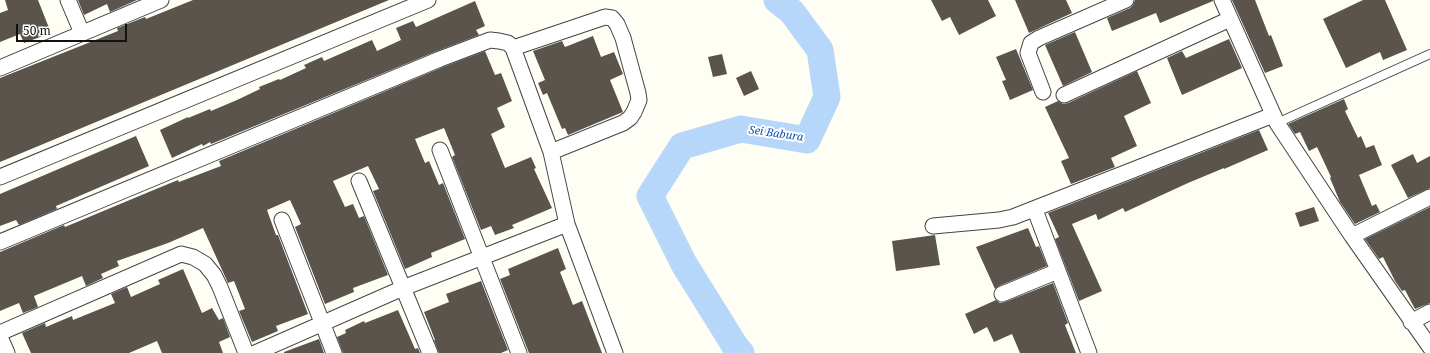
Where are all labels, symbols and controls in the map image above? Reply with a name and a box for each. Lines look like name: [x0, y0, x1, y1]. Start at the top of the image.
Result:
scale bar: [18, 16, 129, 42]
text: 50 m: [23, 22, 51, 39]
water label: Sei Babura: [748, 124, 804, 144]

